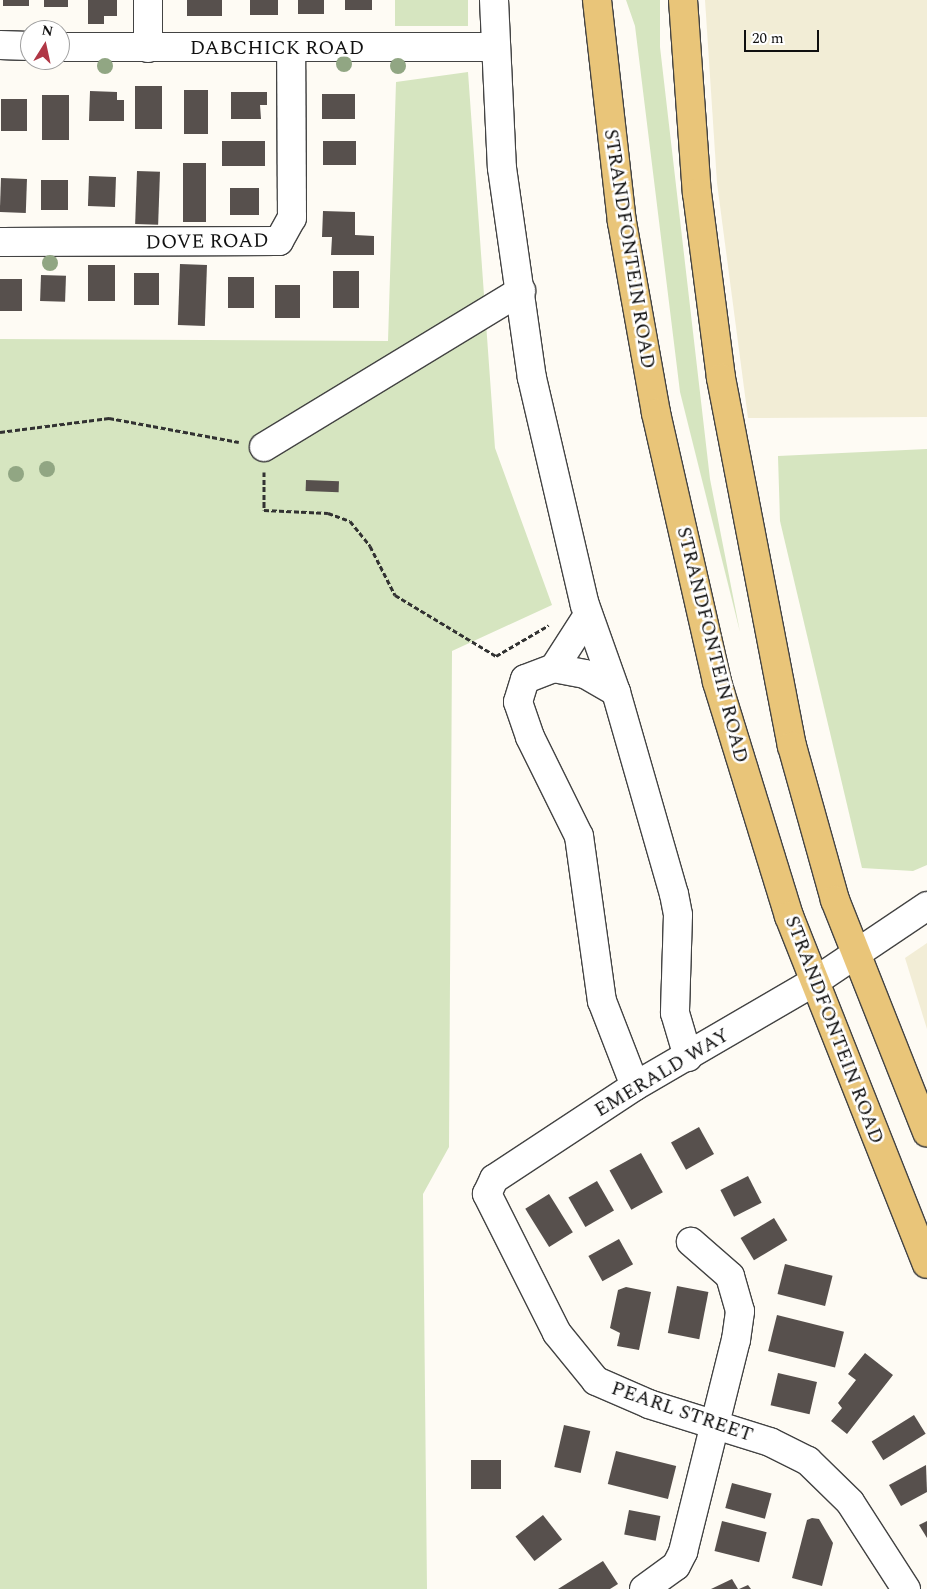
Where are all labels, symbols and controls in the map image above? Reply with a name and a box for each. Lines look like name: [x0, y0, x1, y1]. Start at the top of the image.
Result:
text: N: [40, 19, 55, 42]
north arrow: [20, 20, 70, 70]
scale bar: [747, 20, 822, 52]
text: 20 m: [752, 27, 784, 50]
street label: DABCHICK ROAD: [190, 36, 364, 60]
street label: STRANDFONTEIN ROAD: [598, 127, 660, 371]
street label: DOVE ROAD: [145, 229, 269, 255]
street label: STRANDFONTEIN ROAD: [671, 524, 753, 766]
street label: STRANDFONTEIN ROAD: [779, 912, 889, 1148]
street label: EMERALD WAY: [590, 1023, 734, 1123]
street label: PEARL STREET: [608, 1376, 756, 1448]

